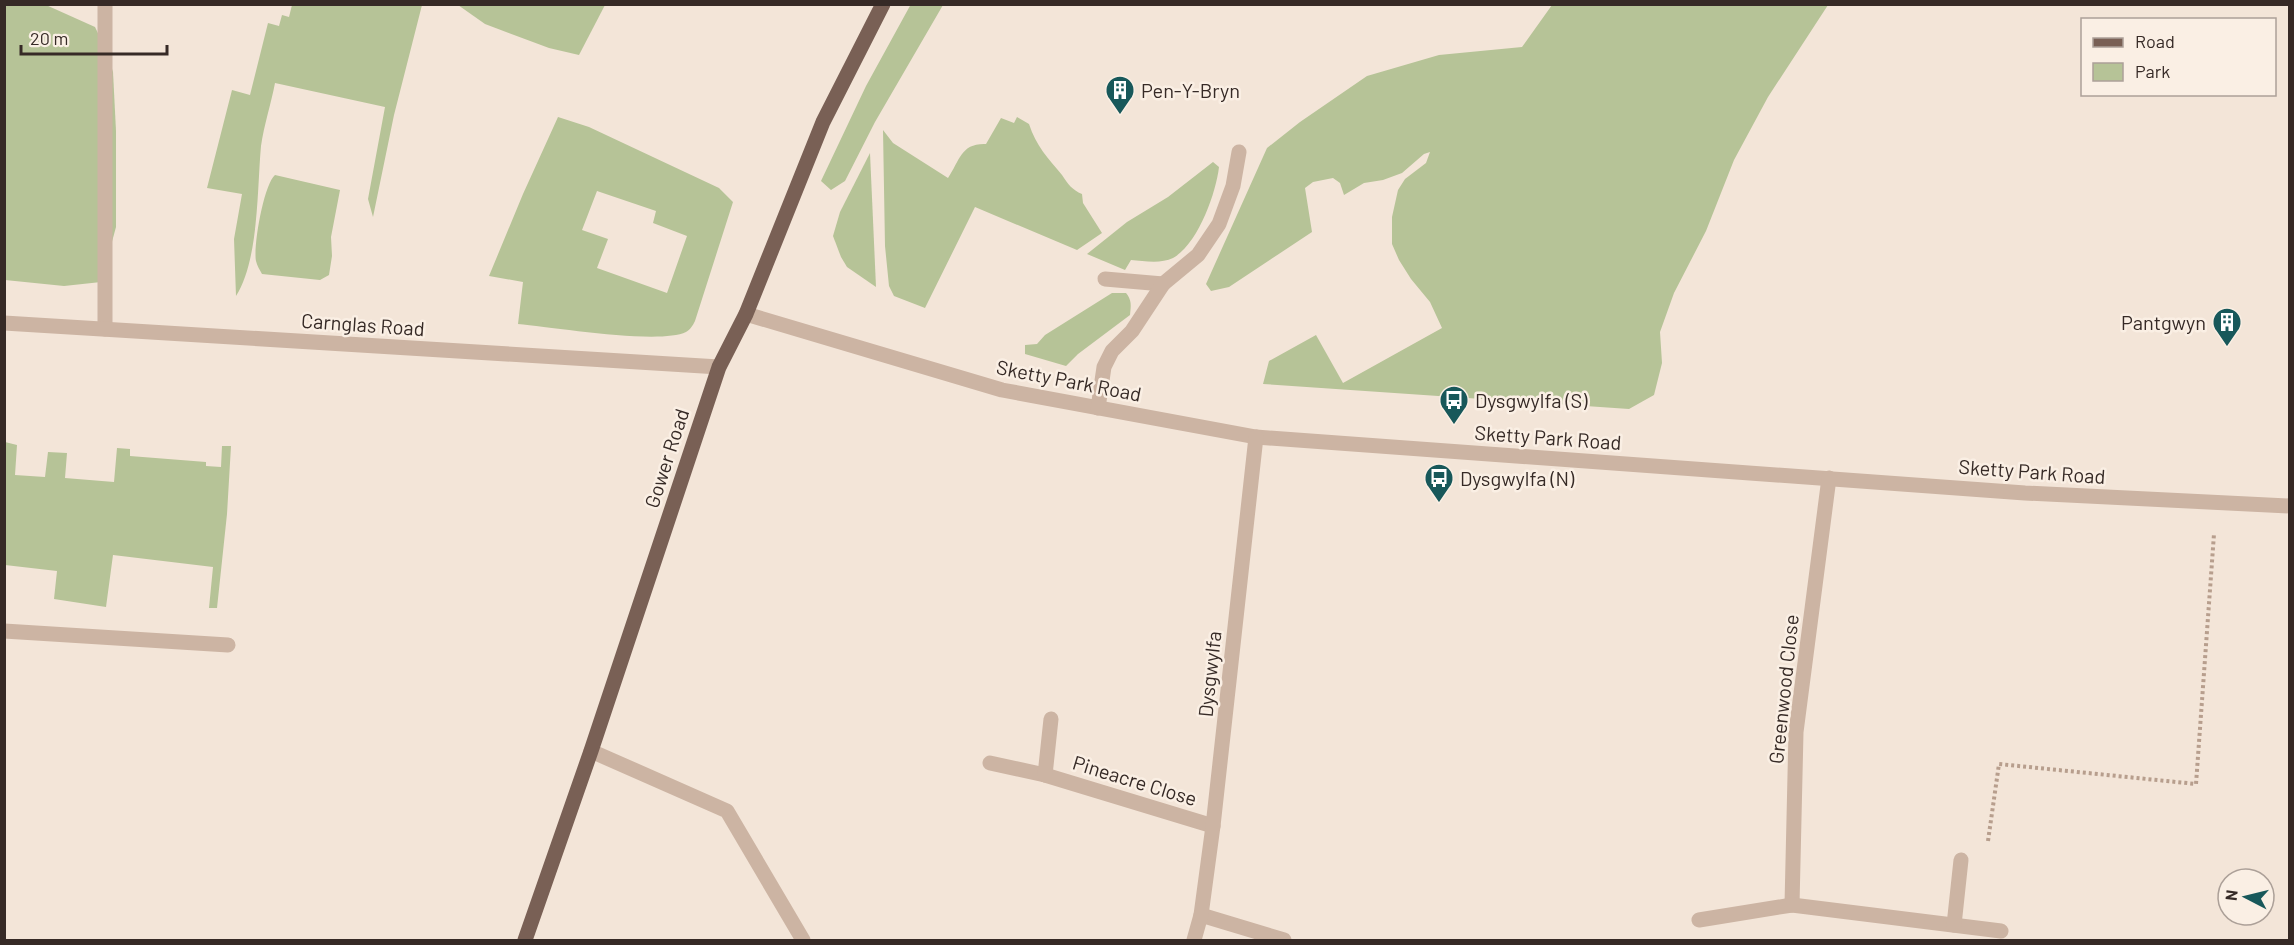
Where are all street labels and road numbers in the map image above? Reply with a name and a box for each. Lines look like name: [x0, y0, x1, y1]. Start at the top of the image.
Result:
street label: Carnglas Road: [300, 308, 426, 340]
street label: Sketty Park Road: [994, 354, 1144, 406]
street label: Gower Road: [639, 405, 693, 511]
street label: Sketty Park Road: [1474, 420, 1622, 454]
street label: Sketty Park Road: [1958, 454, 2106, 488]
street label: Greenwood Close: [1763, 613, 1803, 765]
street label: Dysgwylfa: [1193, 630, 1225, 718]
street label: Pineacre Close: [1070, 750, 1200, 810]

